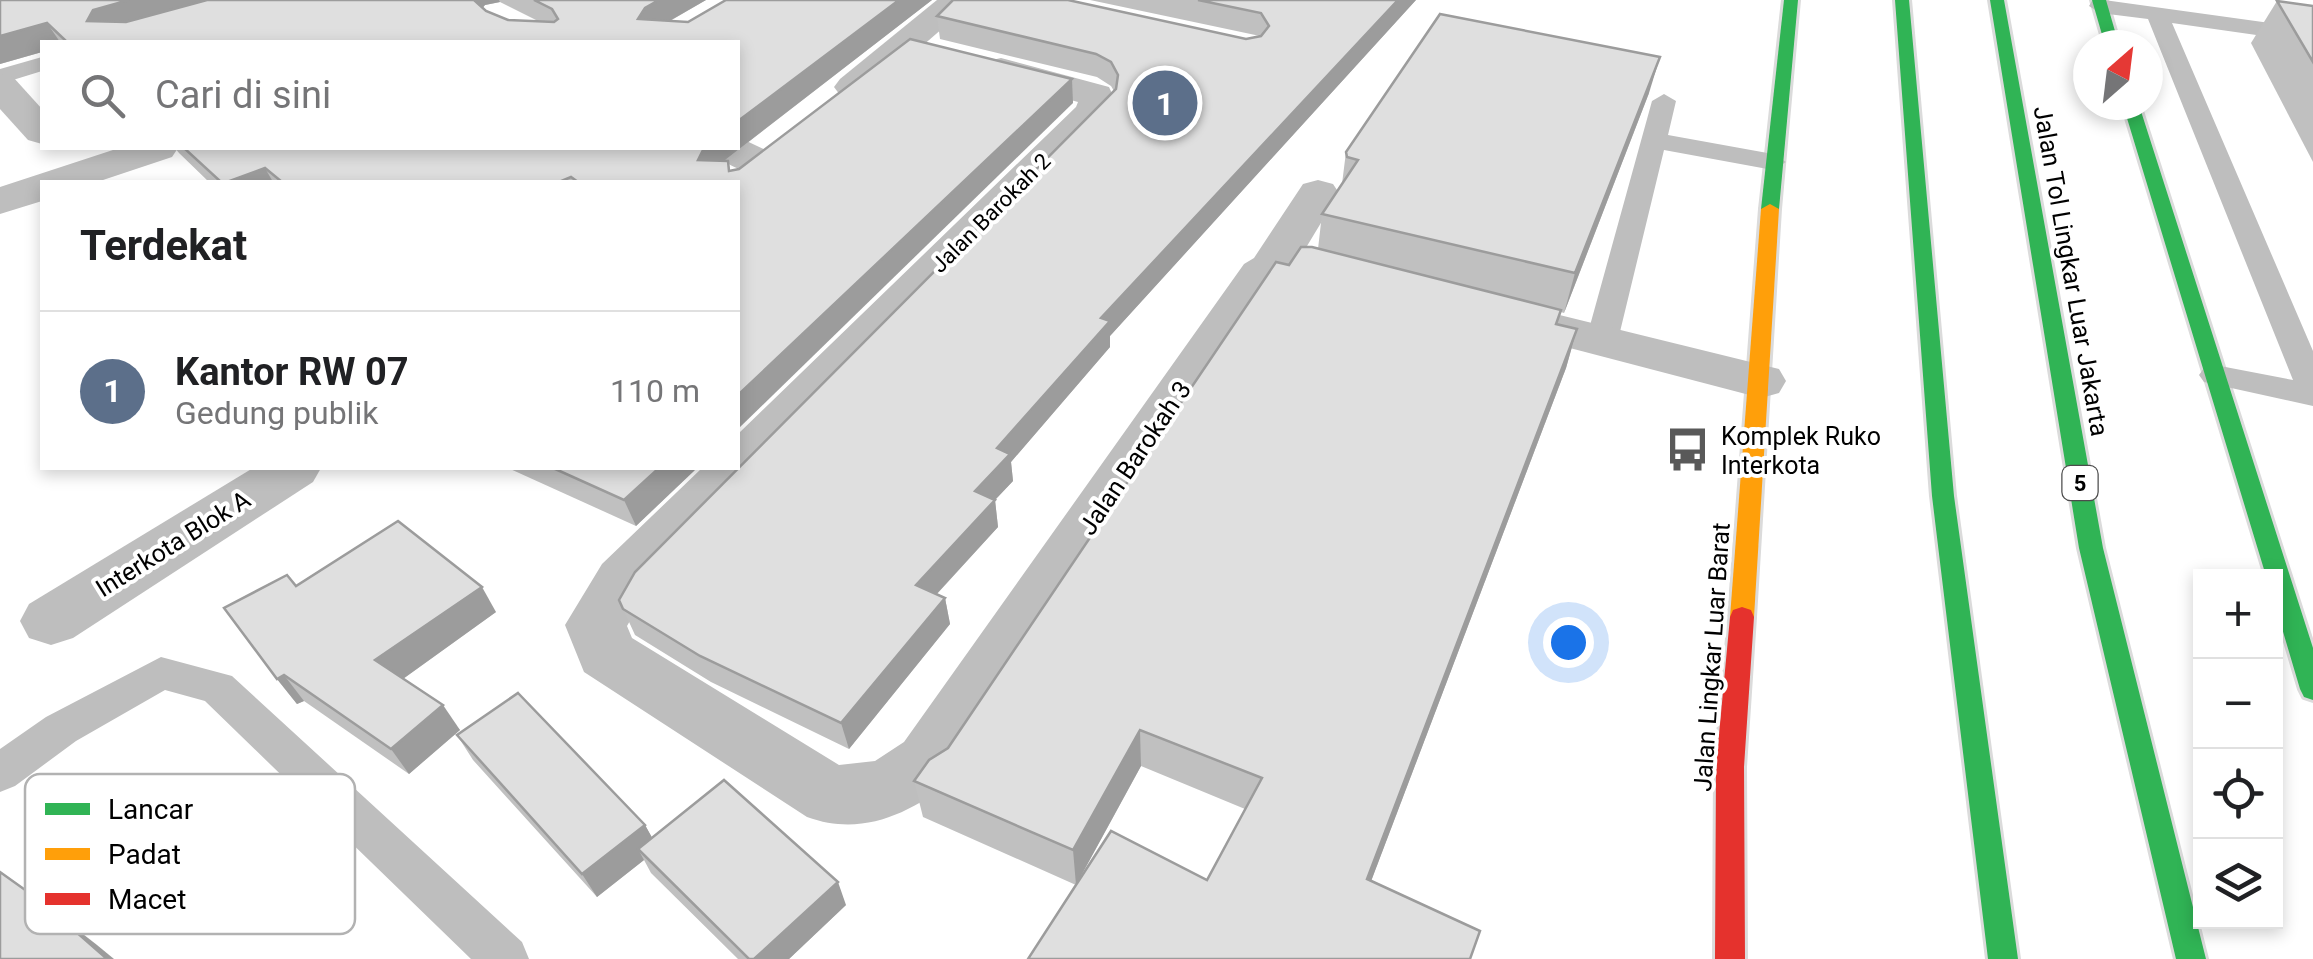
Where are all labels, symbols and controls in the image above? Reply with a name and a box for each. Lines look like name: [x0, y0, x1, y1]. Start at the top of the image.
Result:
north arrow: [2073, 30, 2163, 120]
search box: [40, 40, 740, 150]
pin: 1: [1132, 66, 1198, 140]
icon: search: [75, 68, 130, 123]
text: Cari di sini: [155, 73, 331, 117]
street label: Jalan Tol Lingkar Luar Jakarta: [2028, 104, 2114, 438]
street label: Jalan Barokah 2: [926, 148, 1056, 278]
text: Terdekat: [80, 221, 247, 270]
text: Kantor RW 07: [175, 350, 409, 394]
text: 1: [103, 372, 122, 410]
text: 110 m: [610, 372, 700, 410]
street label: Jalan Barokah 3: [1073, 376, 1197, 540]
text: Gedung publik: [175, 394, 378, 432]
place label: Komplek Ruko Interkota: [1721, 422, 1881, 480]
bus stop icon: Komplek Ruko Interkota: [1664, 426, 1712, 474]
road number: 5: [2062, 466, 2098, 500]
street label: Interkota Blok A: [90, 485, 256, 603]
street label: Jalan Lingkar Luar Barat: [1688, 522, 1736, 792]
map controls: [2193, 569, 2283, 929]
button: +: [2193, 569, 2283, 659]
your location: [1543, 617, 1594, 668]
button: −: [2193, 659, 2283, 749]
button: locate: [2193, 749, 2283, 839]
legend: [25, 774, 355, 934]
text: Lancar: [108, 793, 194, 826]
text: Padat: [108, 838, 181, 871]
button: layers: [2193, 839, 2283, 929]
text: Macet: [108, 883, 186, 916]

